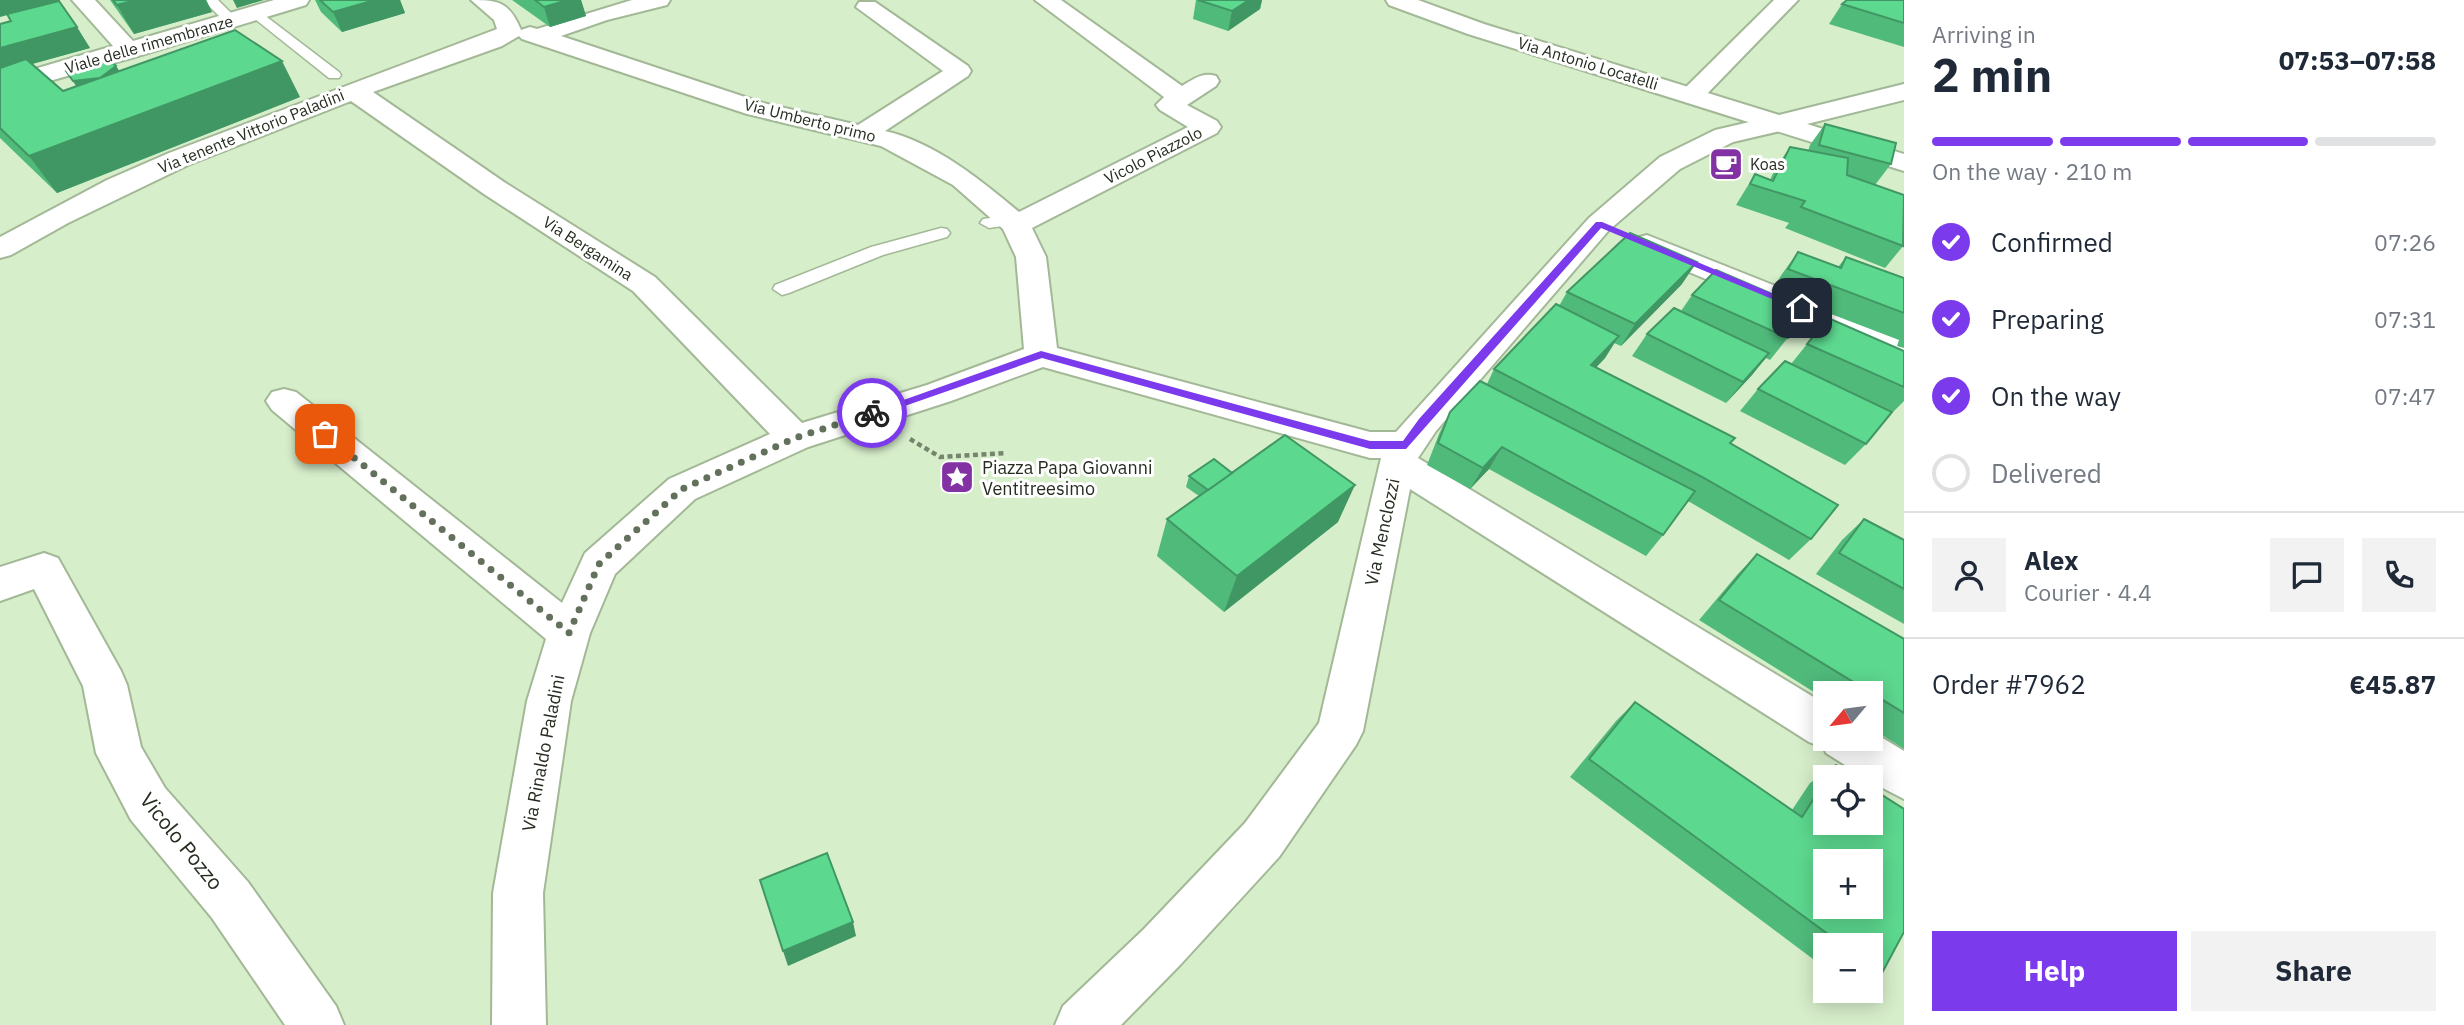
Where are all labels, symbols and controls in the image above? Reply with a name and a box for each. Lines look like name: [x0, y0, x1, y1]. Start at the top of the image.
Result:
street label: Viale delle rimembranze: [63, 10, 235, 78]
text: Arriving in: [1932, 19, 2036, 49]
street label: Via Antonio Locatelli: [1515, 32, 1661, 94]
text: 07:53–07:58: [2279, 43, 2436, 77]
text: 2 min: [1932, 45, 2052, 105]
street label: Via tenente Vittorio Paladini: [155, 84, 347, 178]
street label: Via Umberto primo: [742, 94, 878, 146]
street label: Vicolo Piazzolo: [1101, 122, 1205, 188]
cafe icon: Koas: [1707, 145, 1745, 183]
place label: Koas: [1750, 154, 1785, 174]
text: On the way · 210 m: [1932, 156, 2132, 186]
street label: Via Bergamina: [539, 211, 637, 285]
icon: check: [1932, 223, 1970, 261]
text: Confirmed: [1991, 225, 2113, 259]
text: 07:26: [2374, 227, 2436, 257]
pin: [1772, 278, 1832, 338]
icon: home: [1783, 289, 1821, 327]
icon: check: [1932, 300, 1970, 338]
text: Preparing: [1991, 302, 2104, 336]
text: 07:31: [2374, 304, 2436, 334]
icon: check: [1932, 377, 1970, 415]
courier: [837, 378, 907, 448]
text: On the way: [1991, 379, 2121, 413]
text: 07:47: [2374, 381, 2436, 411]
icon: bike: [853, 394, 891, 432]
pin: [295, 404, 355, 464]
icon: bag: [306, 415, 344, 453]
place label: Piazza Papa Giovanni Ventitreesimo: [982, 456, 1152, 500]
text: Delivered: [1991, 456, 2102, 490]
place icon: Piazza Papa Giovanni Ventitreesimo: [938, 458, 976, 496]
street label: Via Menclozzi: [1359, 476, 1405, 588]
button: person: [1932, 538, 2006, 612]
button: chat: [2270, 538, 2344, 612]
button: phone: [2362, 538, 2436, 612]
text: Alex: [2024, 543, 2078, 577]
text: Courier · 4.4: [2024, 577, 2152, 607]
text: Order #7962: [1932, 667, 2086, 701]
text: €45.87: [2349, 667, 2436, 701]
street label: Via Rinaldo Paladini: [517, 673, 569, 833]
north arrow: [1813, 681, 1883, 751]
map controls: [1813, 681, 1883, 1003]
button: locate: [1813, 765, 1883, 835]
street label: Vicolo Pozzo: [134, 786, 230, 896]
button: +: [1813, 849, 1883, 919]
button: Help: [1932, 931, 2177, 1011]
button: Share: [2191, 931, 2436, 1011]
button: −: [1813, 933, 1883, 1003]

